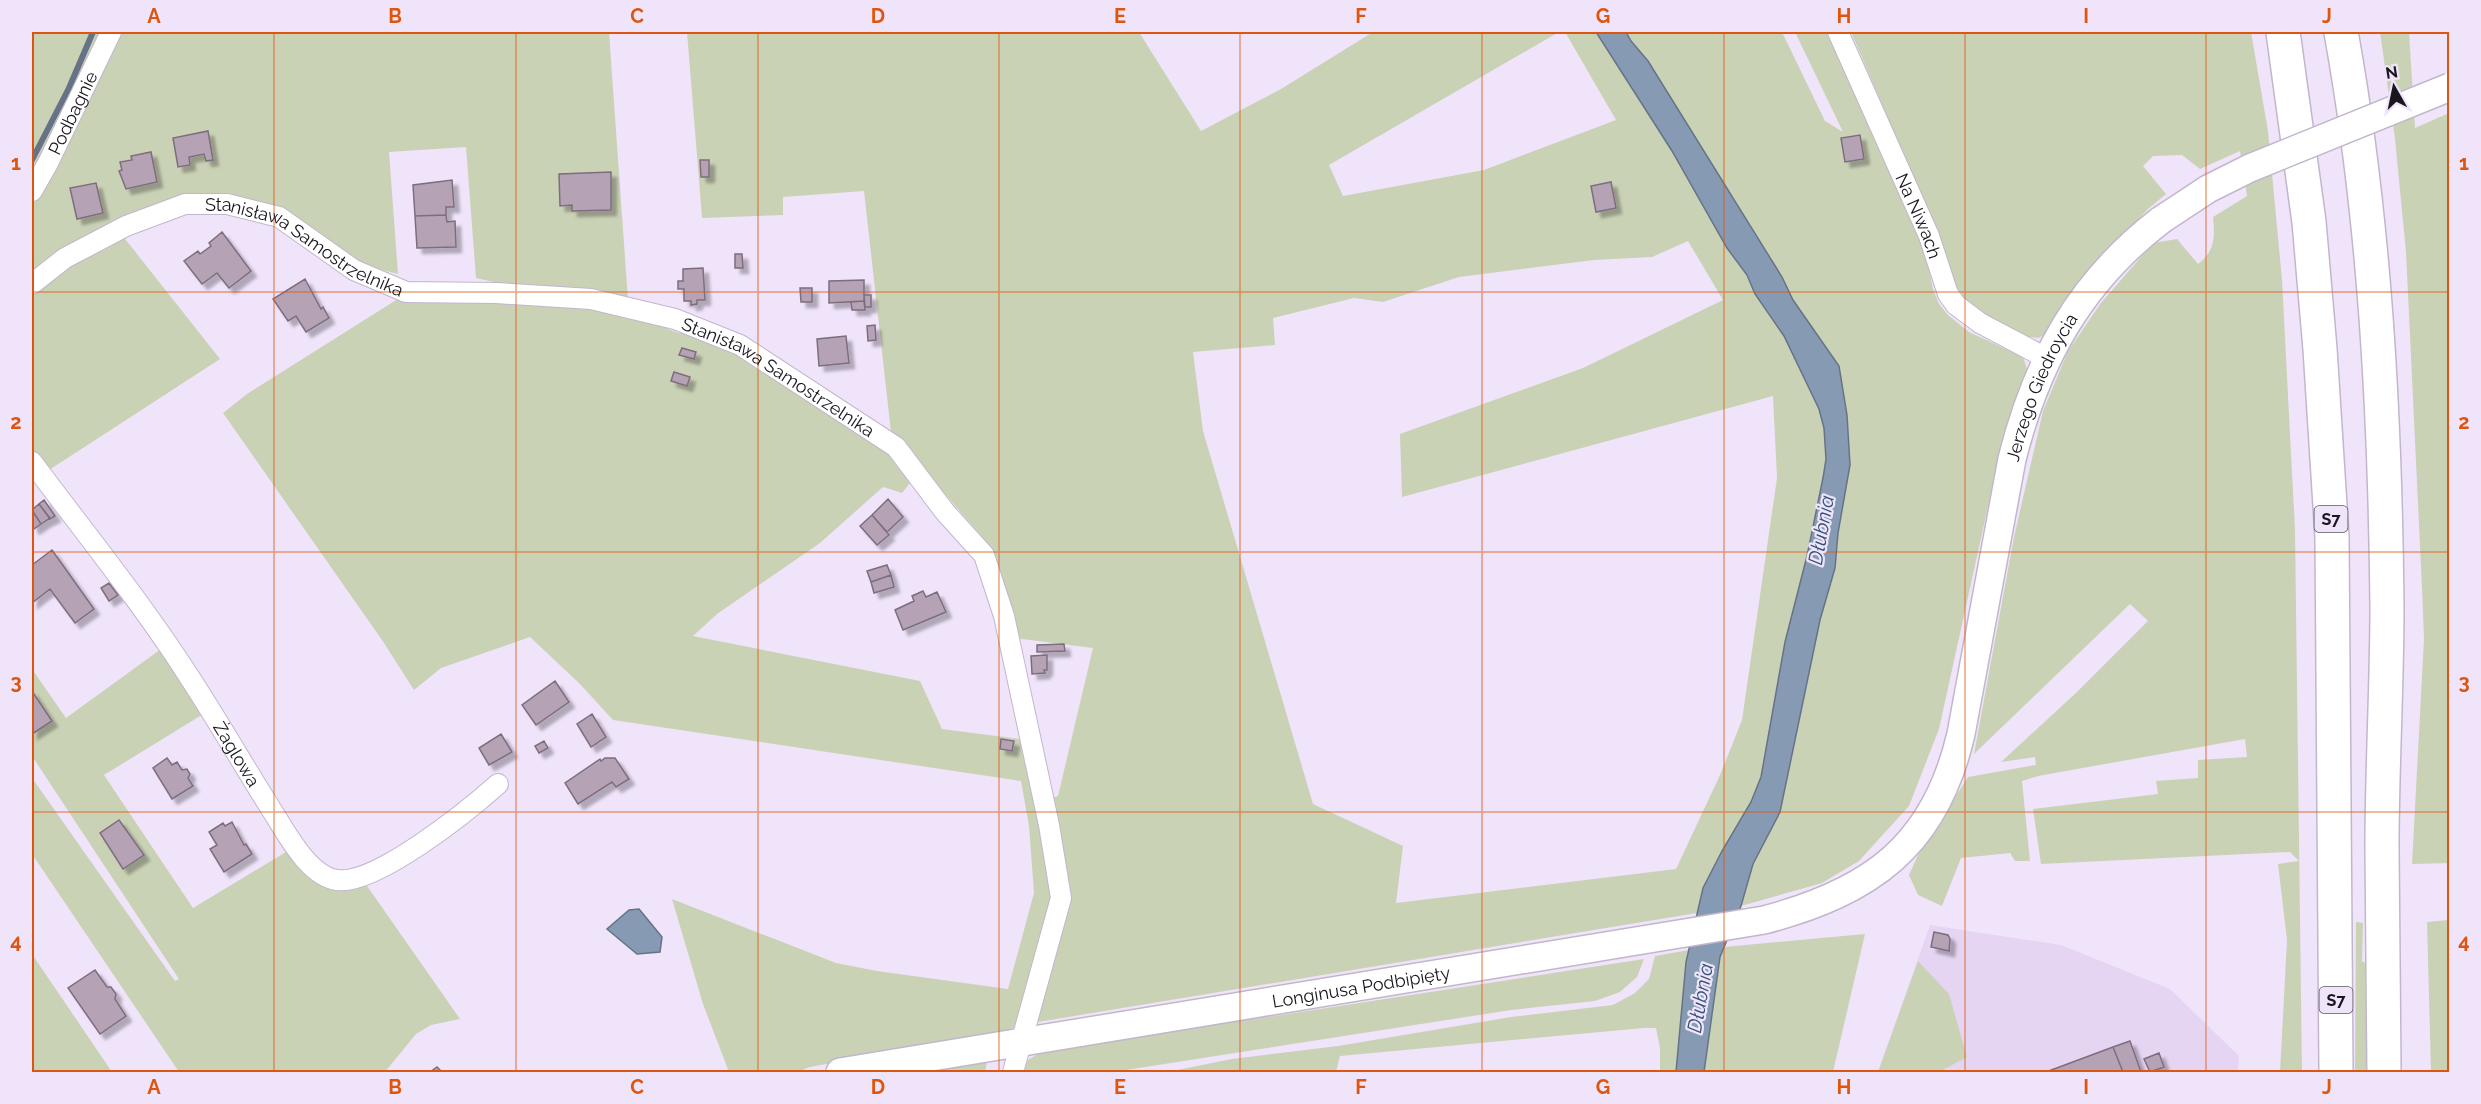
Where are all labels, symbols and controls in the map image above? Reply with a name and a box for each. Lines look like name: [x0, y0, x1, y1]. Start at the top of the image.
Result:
text: A: [147, 4, 161, 28]
text: B: [388, 4, 402, 28]
text: C: [630, 4, 644, 28]
text: D: [871, 4, 885, 28]
text: E: [1114, 4, 1126, 28]
text: F: [1355, 4, 1367, 28]
text: G: [1596, 4, 1610, 28]
text: H: [1837, 4, 1851, 28]
text: I: [2083, 4, 2089, 28]
text: J: [2322, 4, 2332, 28]
north arrow: [2364, 57, 2424, 117]
text: N: [2384, 62, 2399, 83]
street label: Podbagnie: [43, 67, 101, 158]
text: 1: [11, 151, 21, 175]
text: 1: [2459, 151, 2469, 175]
street label: Na Niwach: [1892, 170, 1946, 261]
street label: Stanisława Samostrzelnika: [205, 194, 407, 300]
street label: Jerzego Giedroycia: [2001, 309, 2081, 464]
street label: Stanisława Samostrzelnika: [679, 312, 879, 441]
text: 2: [10, 410, 22, 434]
text: 2: [2458, 410, 2470, 434]
water label: Dłubnia: [1803, 493, 1839, 567]
road number: S7: [2314, 506, 2348, 532]
text: 3: [10, 670, 22, 694]
text: 3: [2458, 670, 2470, 694]
street label: Żaglowa: [210, 718, 265, 790]
text: 4: [10, 929, 22, 953]
text: 4: [2458, 929, 2470, 953]
street label: Longinusa Podbipięty: [1270, 961, 1452, 1011]
water label: Dłubnia: [1682, 961, 1718, 1035]
road number: S7: [2320, 987, 2352, 1013]
text: A: [147, 1075, 161, 1099]
text: B: [388, 1075, 402, 1099]
text: C: [630, 1075, 644, 1099]
text: D: [871, 1075, 885, 1099]
text: E: [1114, 1075, 1126, 1099]
text: F: [1355, 1075, 1367, 1099]
text: G: [1596, 1075, 1610, 1099]
text: H: [1837, 1075, 1851, 1099]
text: I: [2083, 1075, 2089, 1099]
text: J: [2322, 1075, 2332, 1099]

